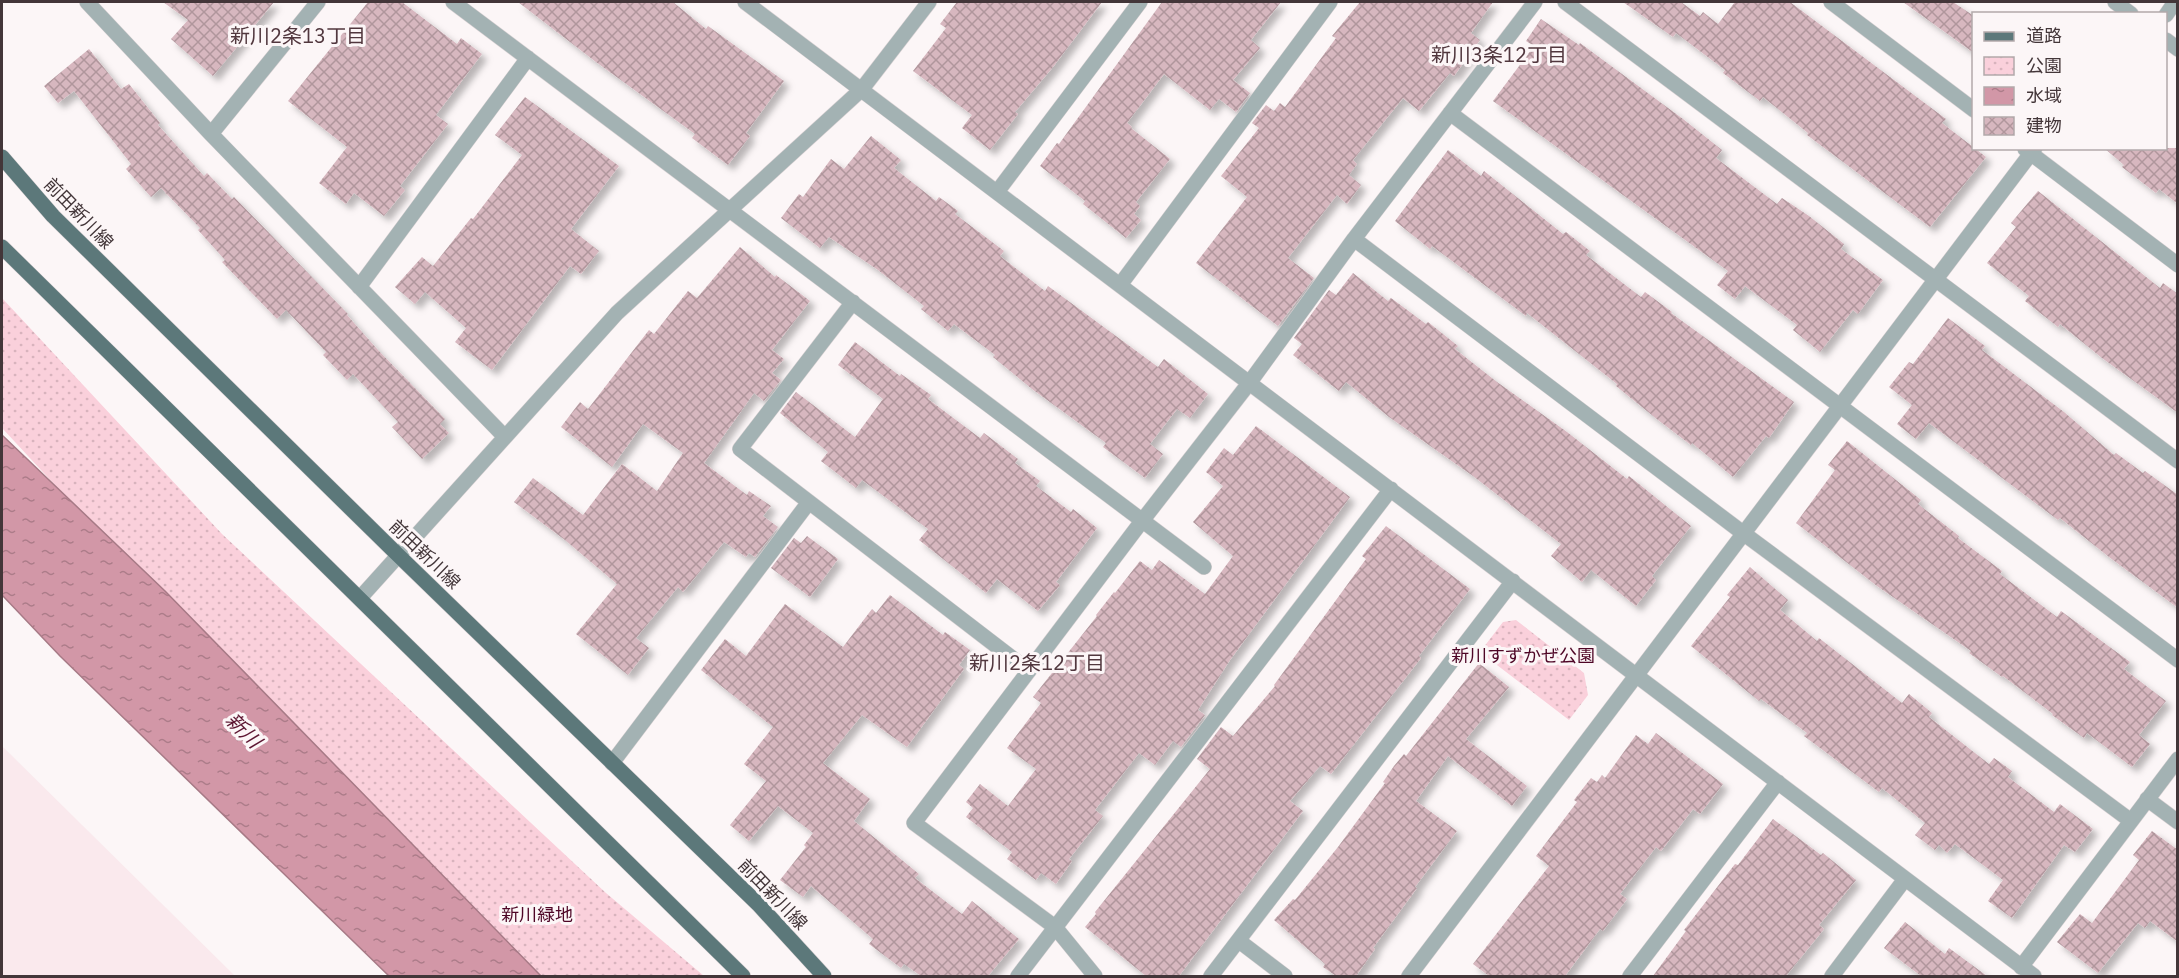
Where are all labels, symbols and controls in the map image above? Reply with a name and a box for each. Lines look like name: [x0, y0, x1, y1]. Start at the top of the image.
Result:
legend: [1972, 12, 2167, 150]
district label: 新川2条13丁目: [230, 22, 366, 49]
text: 道路: [2026, 24, 2062, 47]
district label: 新川3条12丁目: [1431, 41, 1567, 68]
text: 公園: [2026, 54, 2062, 77]
text: 水域: [2026, 84, 2062, 107]
text: 建物: [2026, 114, 2062, 137]
street label: 前田新川線: [39, 173, 119, 253]
street label: 前田新川線: [385, 514, 465, 594]
park label: 新川すずかぜ公園: [1451, 644, 1595, 667]
district label: 新川2条12丁目: [969, 649, 1105, 676]
water label: 新川: [220, 706, 269, 755]
street label: 前田新川線: [733, 854, 813, 934]
park label: 新川緑地: [501, 903, 573, 926]

